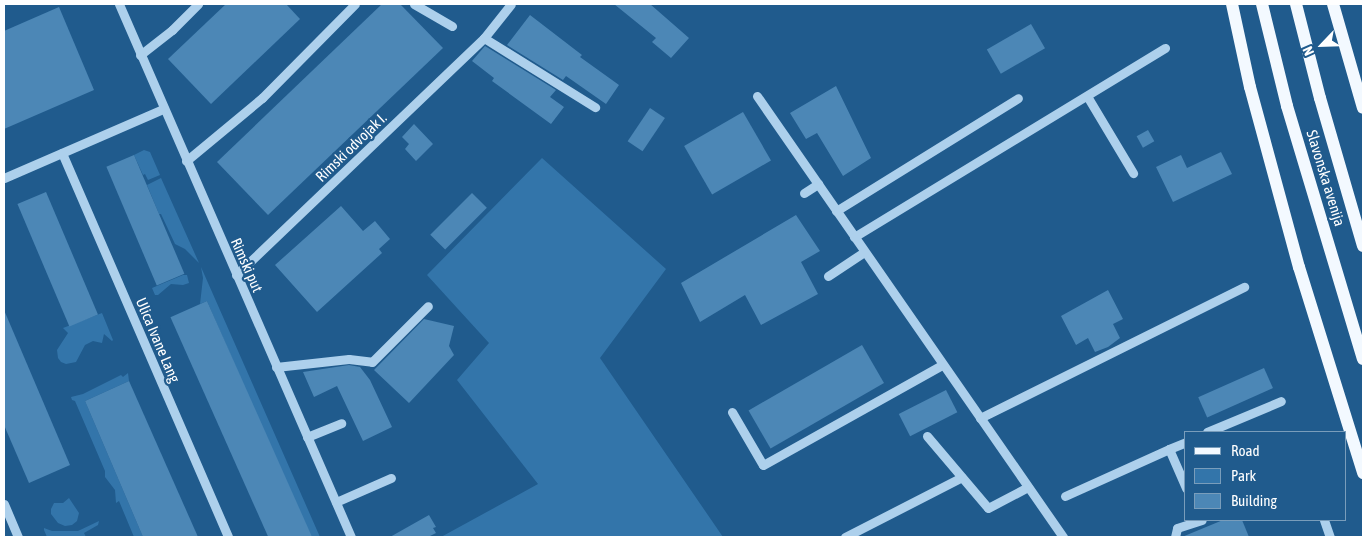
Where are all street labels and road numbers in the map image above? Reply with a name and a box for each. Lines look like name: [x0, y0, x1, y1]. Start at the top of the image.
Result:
street label: Rimski odvojak I.: [312, 109, 390, 185]
street label: Slavonska avenija: [1303, 128, 1349, 228]
street label: Rimski put: [227, 235, 267, 295]
street label: Ulica Ivane Lang: [132, 295, 184, 385]

